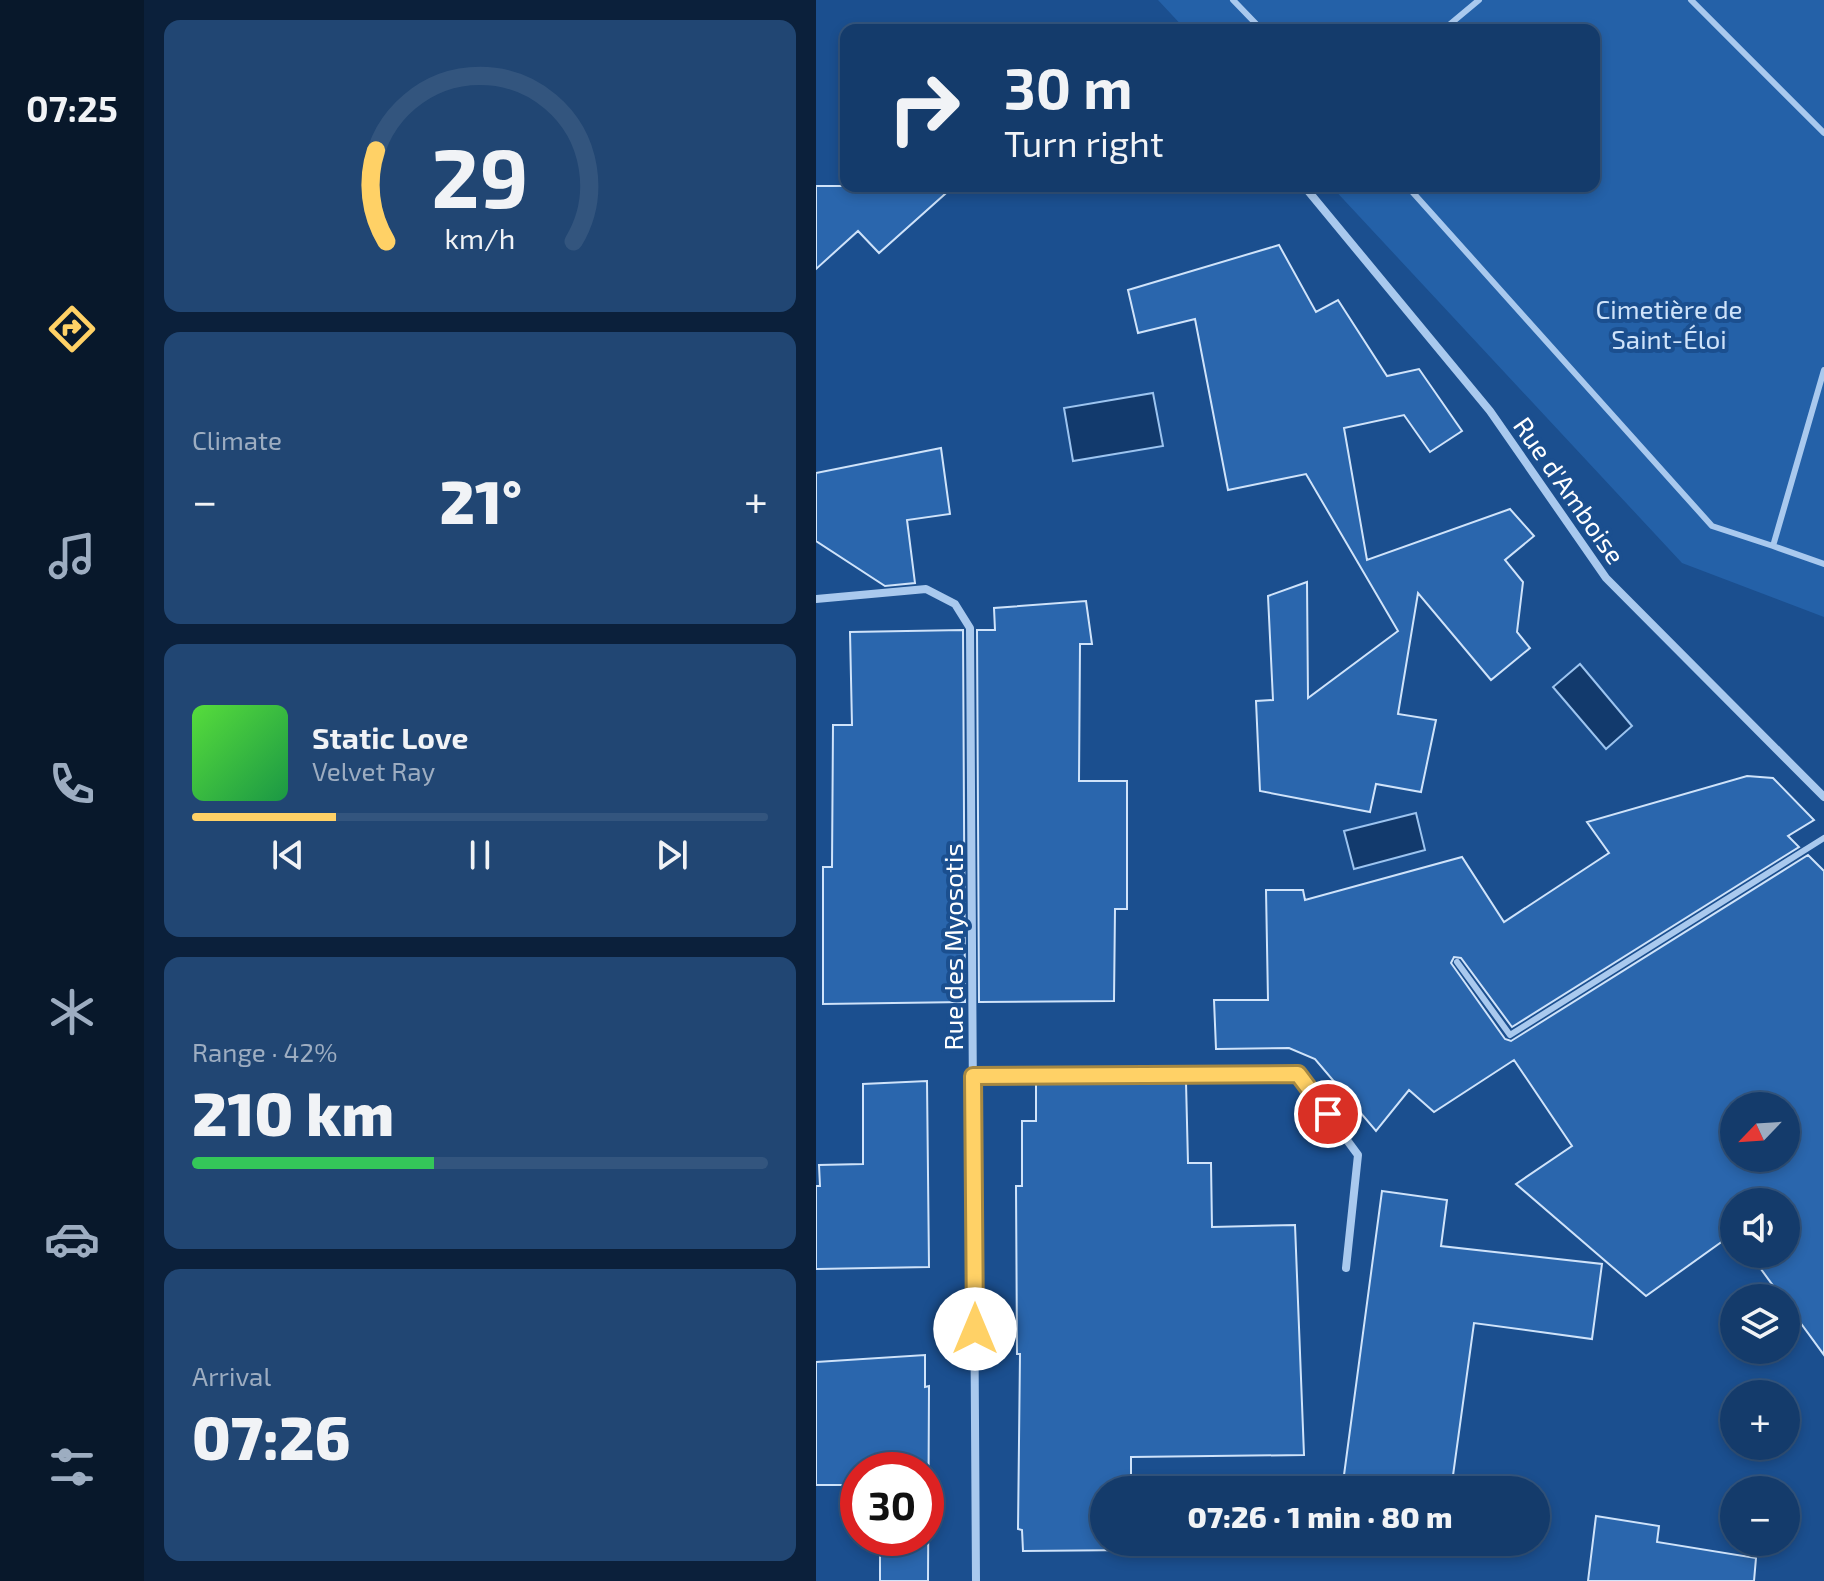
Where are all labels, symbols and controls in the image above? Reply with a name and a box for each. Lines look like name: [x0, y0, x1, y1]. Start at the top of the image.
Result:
text: 30 m: [1004, 53, 1133, 120]
icon: right: [872, 56, 976, 160]
text: 07:25: [26, 86, 118, 129]
text: Turn right: [1004, 121, 1164, 164]
text: 29: [431, 125, 529, 225]
text: km/h: [445, 220, 515, 255]
park label: Cimetière de Saint-Éloi: [1595, 293, 1743, 354]
icon: directions: [44, 301, 100, 357]
street label: Rue d'Amboise: [1508, 411, 1632, 569]
text: Climate: [192, 424, 282, 455]
text: 21°: [439, 464, 522, 536]
text: −: [192, 473, 218, 526]
text: +: [744, 473, 768, 526]
icon: music: [44, 528, 100, 584]
text: Static Love: [312, 719, 468, 755]
text: Velvet Ray: [312, 755, 435, 786]
icon: phone: [44, 756, 100, 812]
icon: previous: [266, 833, 310, 877]
icon: pause: [458, 833, 502, 877]
icon: next: [650, 833, 694, 877]
street label: Rue des Myosotis: [937, 843, 968, 1051]
icon: climate: [44, 984, 100, 1040]
text: Range · 42%: [192, 1036, 337, 1067]
text: 210 km: [192, 1076, 394, 1148]
pin: [1294, 1080, 1362, 1148]
icon: arrive: [1306, 1092, 1350, 1136]
north arrow: [1720, 1092, 1800, 1172]
map controls: [1720, 1092, 1800, 1556]
button: sound: [1720, 1188, 1800, 1268]
icon: car: [44, 1211, 100, 1267]
button: layers: [1720, 1284, 1800, 1364]
position arrow: [933, 1287, 1017, 1371]
text: Arrival: [192, 1360, 271, 1391]
button: +: [1720, 1380, 1800, 1460]
text: 07:26: [192, 1400, 350, 1472]
icon: filters: [44, 1439, 100, 1495]
speed limit sign: 30: [840, 1452, 944, 1556]
button: −: [1720, 1476, 1800, 1556]
text: 07:26 · 1 min · 80 m: [1188, 1498, 1453, 1534]

